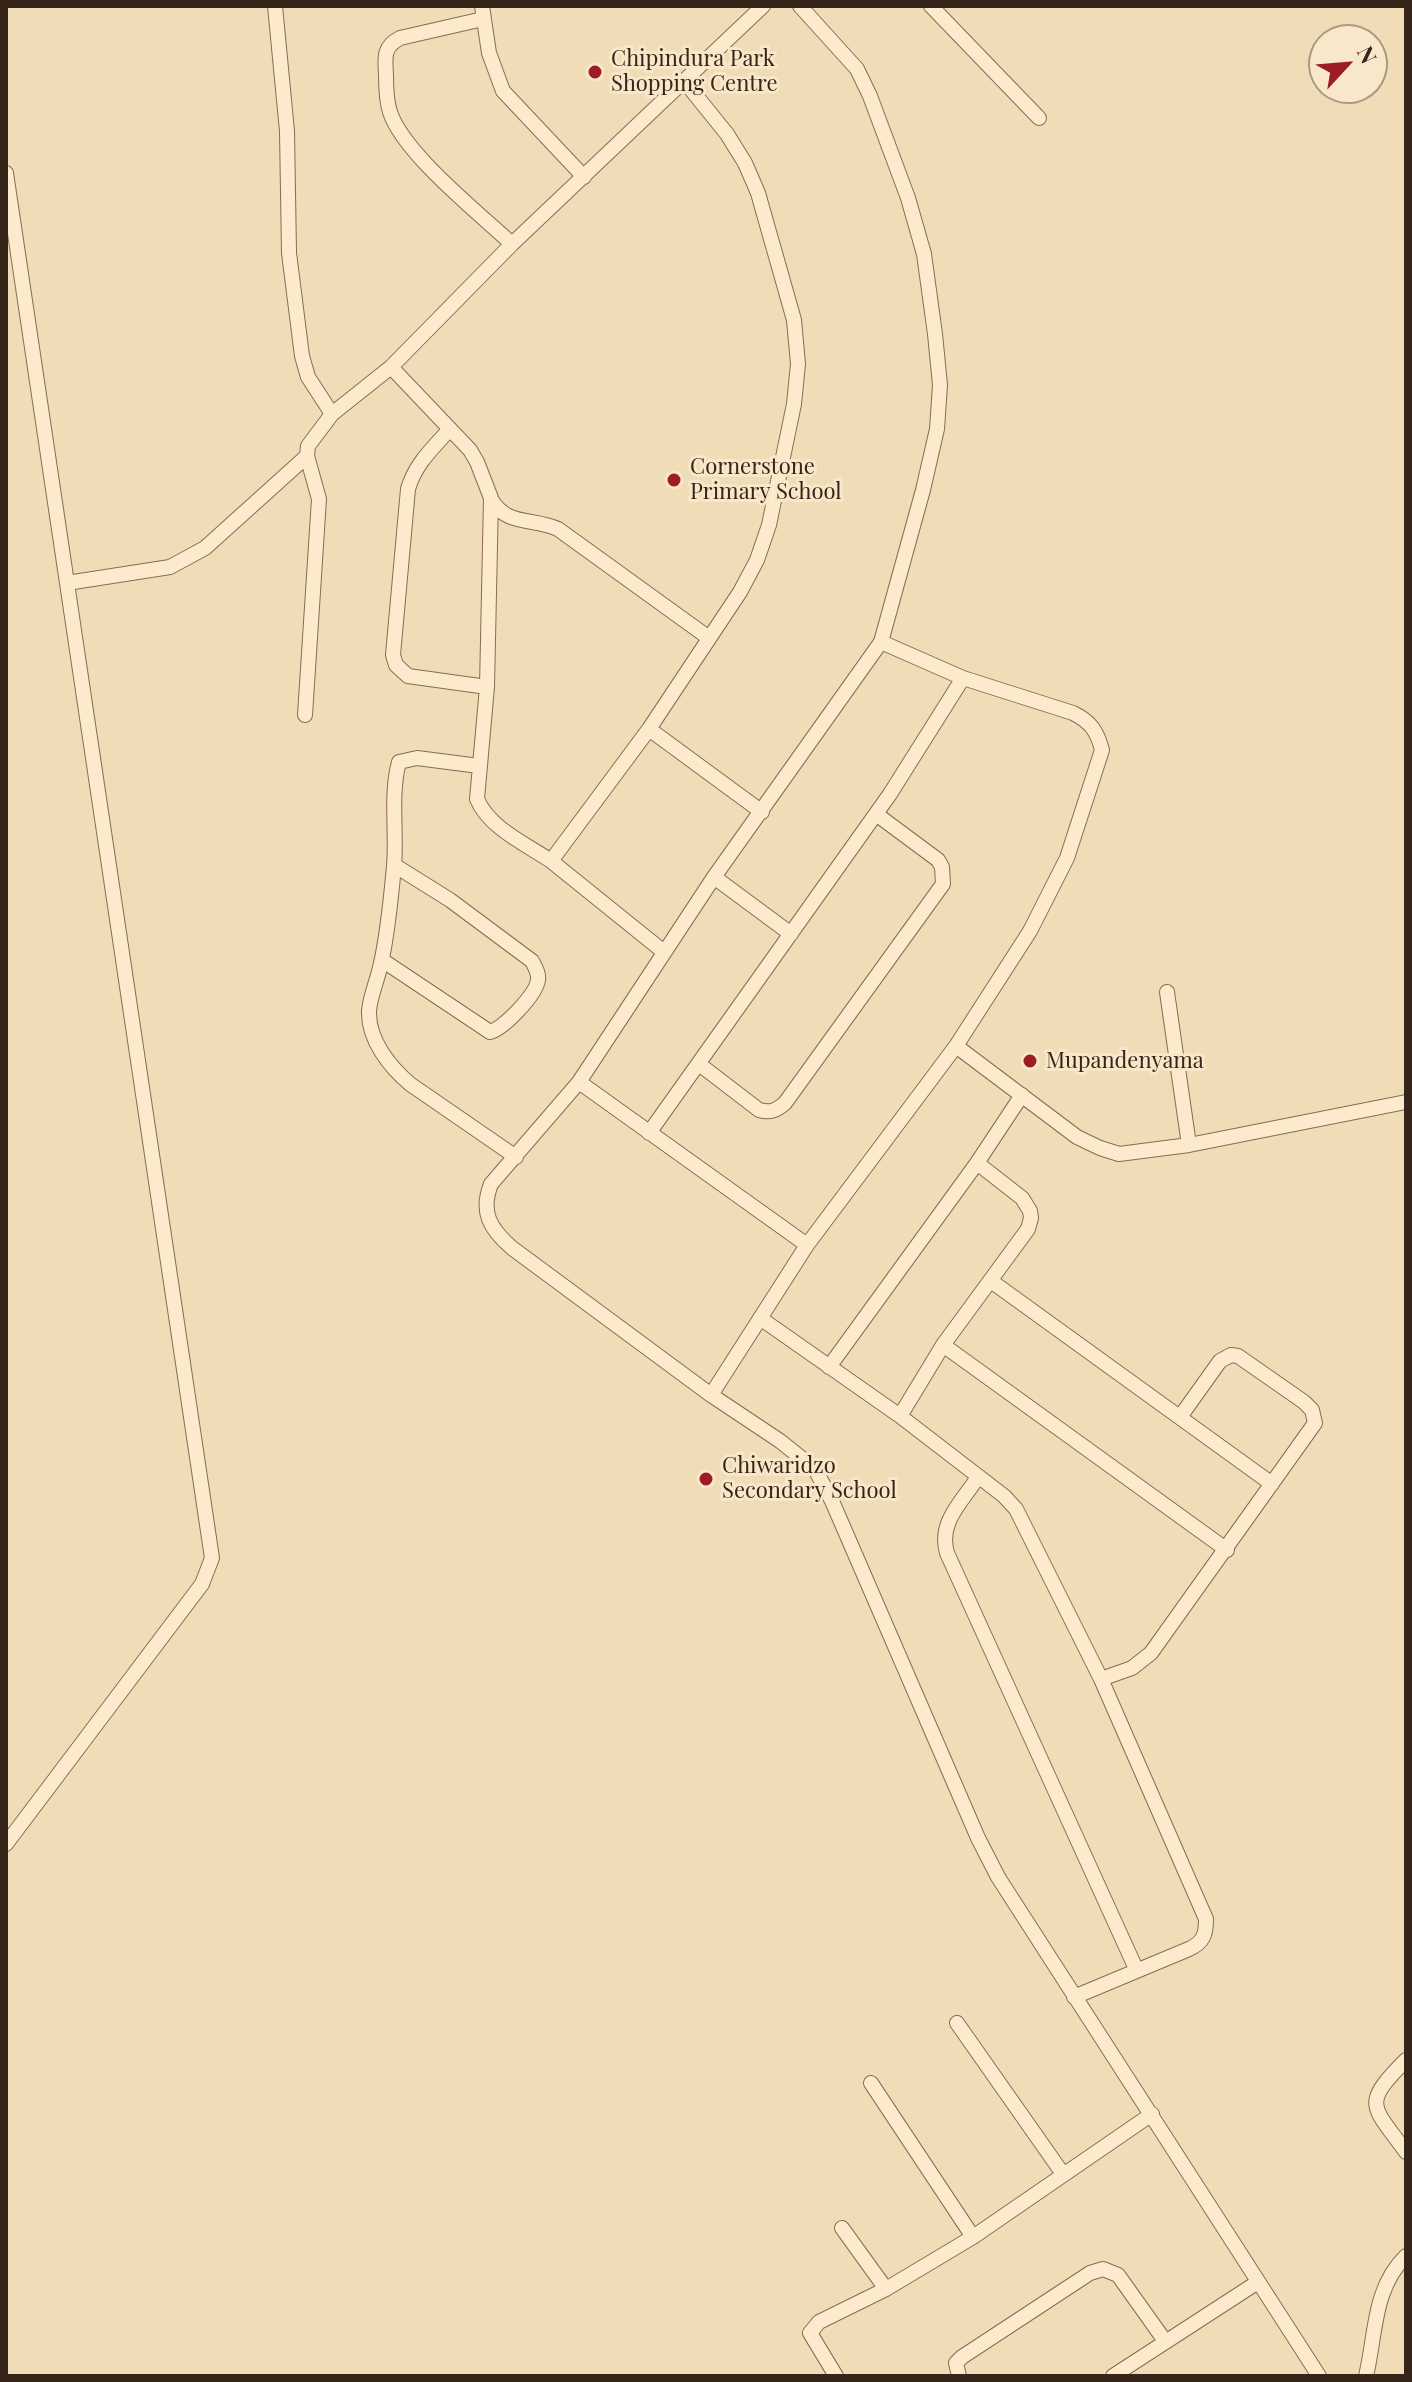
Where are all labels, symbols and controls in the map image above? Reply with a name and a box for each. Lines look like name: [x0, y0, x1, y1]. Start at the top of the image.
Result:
north arrow: [1308, 24, 1388, 104]
text: N: [1351, 41, 1385, 68]
place label: Chipindura Park Shopping Centre: [611, 46, 778, 98]
marker: Chipindura Park Shopping Centre: [586, 63, 604, 81]
place label: Cornerstone Primary School: [690, 454, 842, 506]
marker: Cornerstone Primary School: [665, 471, 683, 489]
place label: Mupandenyama: [1046, 1048, 1204, 1074]
marker: Mupandenyama: [1021, 1052, 1039, 1070]
place label: Chiwaridzo Secondary School: [722, 1453, 897, 1504]
marker: Chiwaridzo Secondary School: [697, 1470, 715, 1488]

